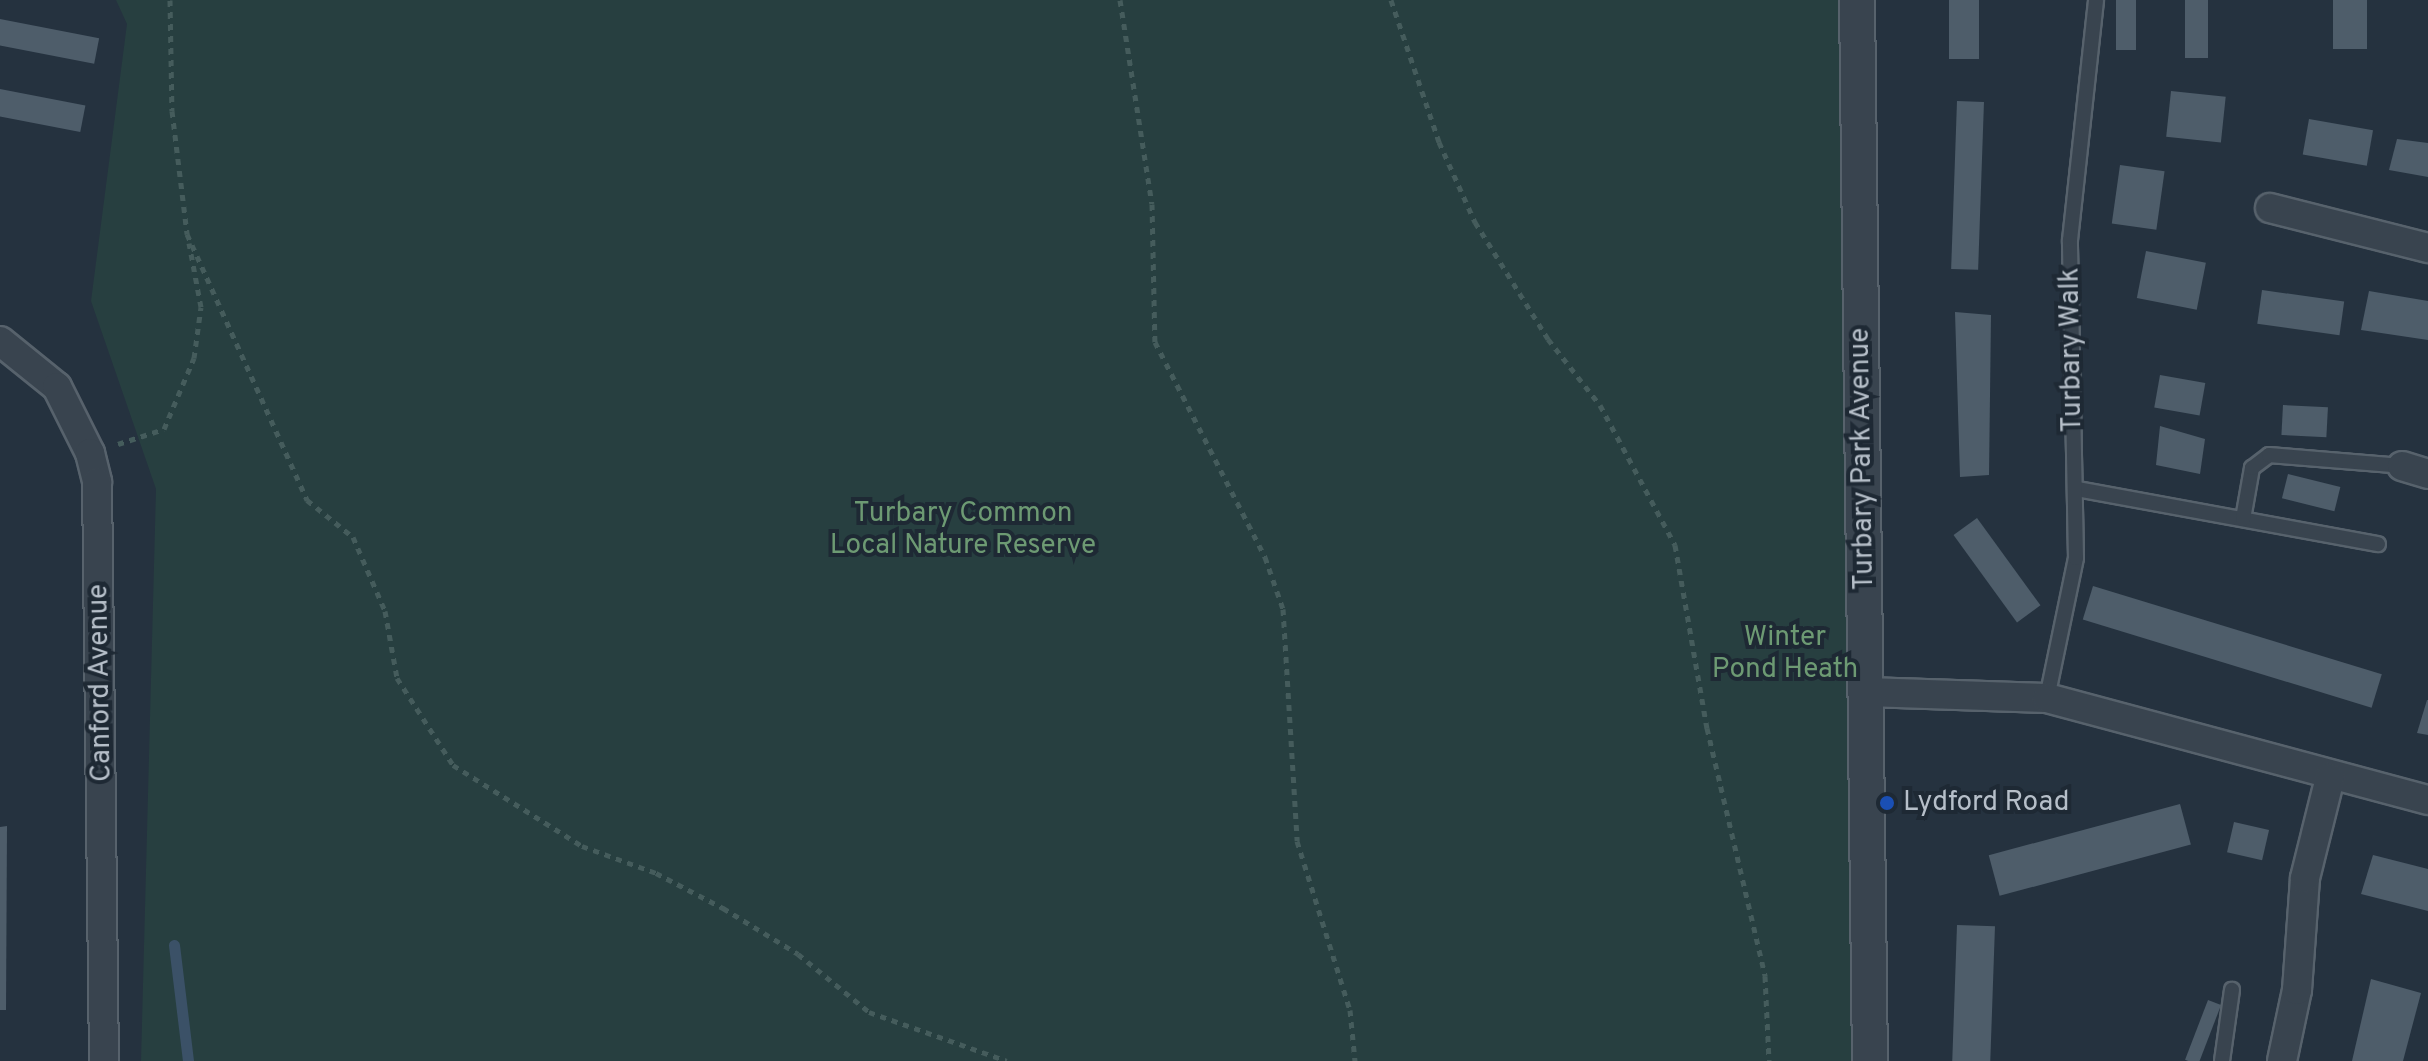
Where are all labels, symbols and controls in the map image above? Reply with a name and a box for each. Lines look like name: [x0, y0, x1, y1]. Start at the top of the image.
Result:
street label: Turbary Walk: [2054, 267, 2090, 433]
street label: Turbary Park Avenue: [1844, 327, 1882, 591]
park label: Turbary Common Local Nature Reserve: [830, 497, 1096, 563]
street label: Canford Avenue: [82, 583, 120, 783]
park label: Winter Pond Heath: [1712, 621, 1858, 687]
place label: Lydford Road: [1903, 786, 2069, 820]
marker: Lydford Road: [1878, 794, 1896, 812]

